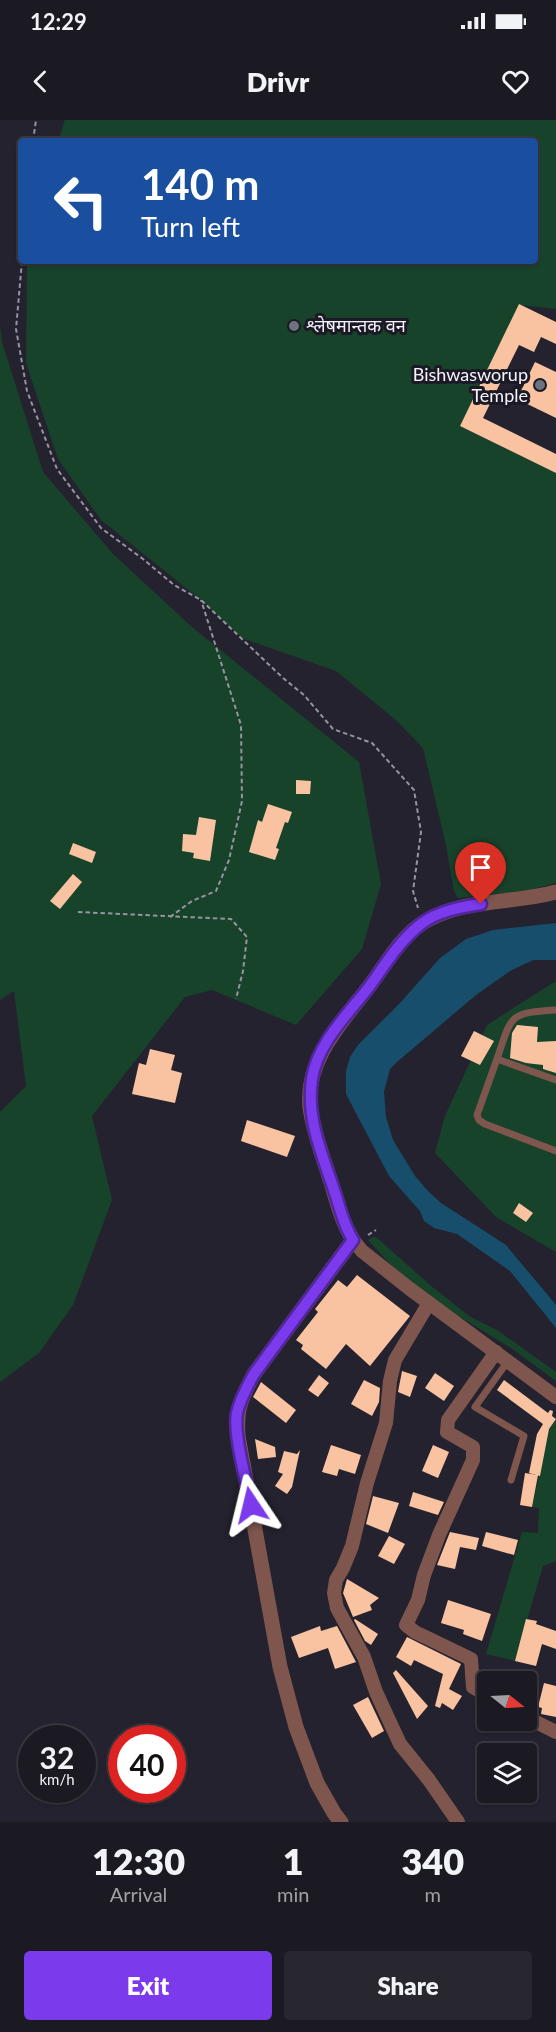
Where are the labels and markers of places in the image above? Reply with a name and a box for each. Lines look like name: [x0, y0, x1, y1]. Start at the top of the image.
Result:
place label: श्लेषमान्तक वन: [306, 314, 407, 336]
marker: श्लेषमान्तक वन: [287, 319, 301, 333]
place label: Bishwasworup Temple: [413, 363, 528, 406]
marker: Bishwasworup Temple: [533, 378, 547, 392]
pin: [455, 842, 506, 904]

